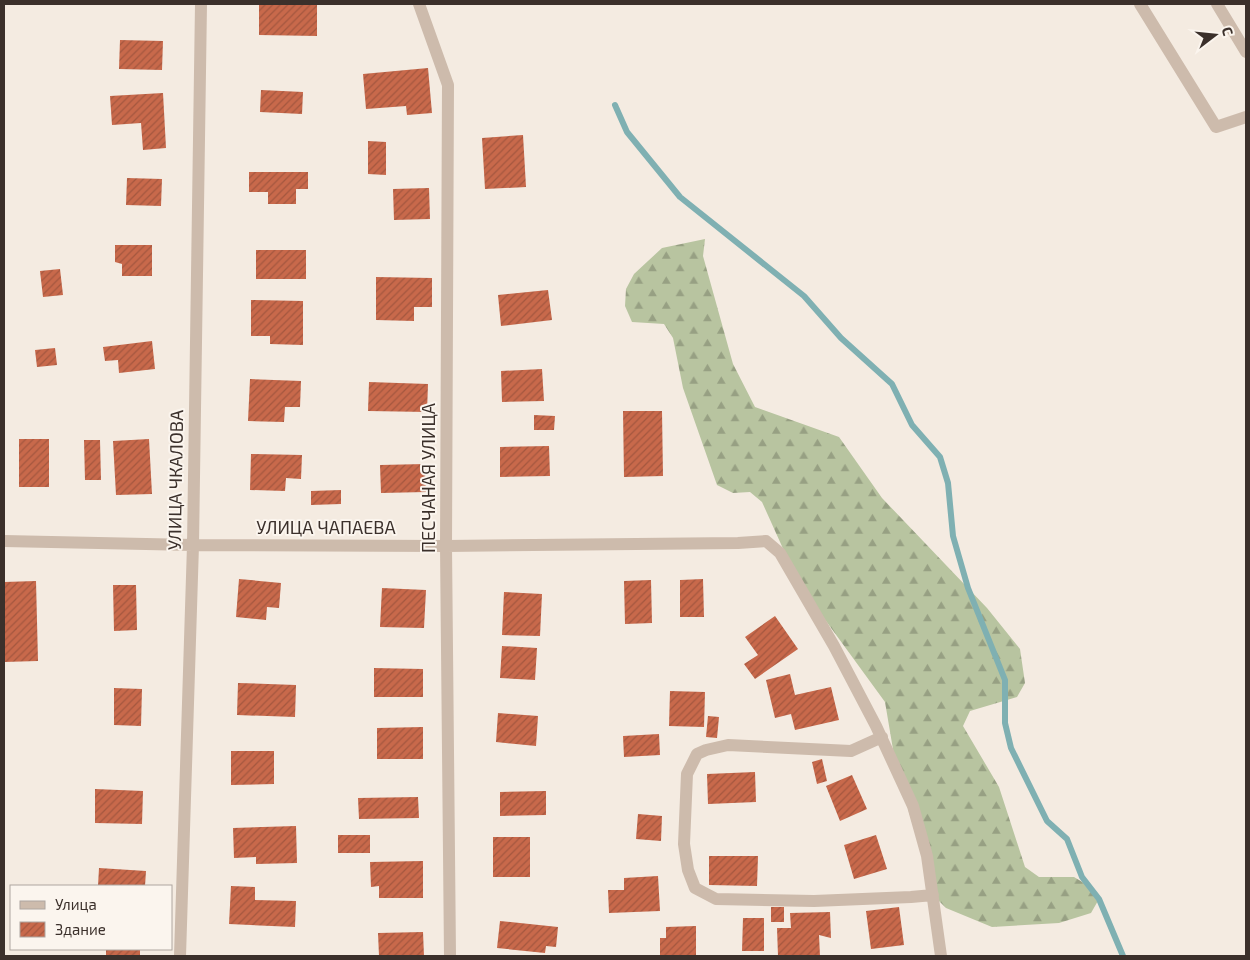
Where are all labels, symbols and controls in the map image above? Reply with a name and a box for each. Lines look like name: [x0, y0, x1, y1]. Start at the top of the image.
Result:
north arrow: [1190, 10, 1240, 60]
text: С: [1219, 25, 1237, 38]
street label: ПЕСЧАНАЯ УЛИЦА: [417, 402, 439, 553]
street label: УЛИЦА ЧКАЛОВА: [163, 409, 187, 550]
street label: УЛИЦА ЧАПАЕВА: [256, 516, 396, 538]
legend: [10, 885, 172, 950]
text: Улица: [55, 895, 97, 913]
text: Здание: [55, 920, 106, 938]

